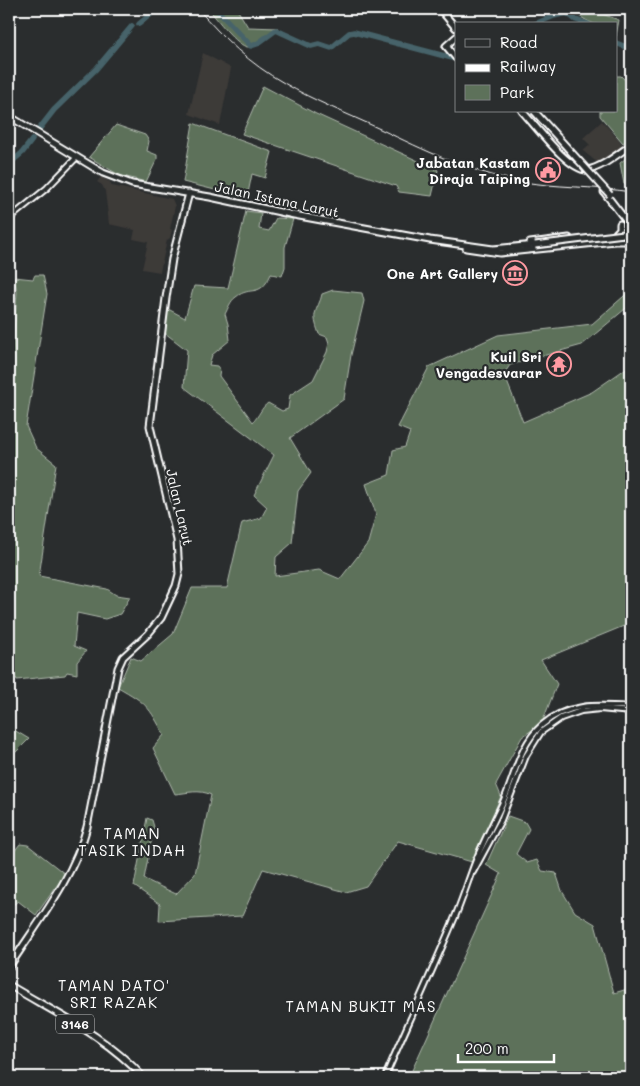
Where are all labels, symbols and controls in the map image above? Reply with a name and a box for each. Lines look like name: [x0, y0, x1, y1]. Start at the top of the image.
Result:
legend: [455, 22, 618, 112]
text: Road: [500, 32, 537, 52]
text: Railway: [500, 56, 556, 76]
text: Park: [500, 82, 534, 102]
place label: Jabatan Kastam Diraja Taiping: [416, 153, 530, 188]
public building icon: Jabatan Kastam Diraja Taiping: [535, 157, 561, 183]
street label: Jalan Istana Larut: [213, 177, 341, 221]
museum icon: One Art Gallery: [502, 260, 528, 286]
place label: One Art Gallery: [387, 264, 498, 283]
place label: Kuil Sri Vengadesvarar: [436, 347, 542, 382]
temple icon: Kuil Sri Vengadesvarar: [546, 351, 572, 377]
street label: Jalan Larut: [162, 467, 198, 547]
district label: TAMAN TASIK INDAH: [78, 823, 186, 860]
district label: TAMAN DATO' SRI RAZAK: [58, 975, 170, 1012]
district label: TAMAN BUKIT MAS: [286, 996, 436, 1016]
road number: 3146: [56, 1014, 94, 1034]
scale bar: [458, 1031, 554, 1063]
text: 200 m: [465, 1038, 509, 1058]

